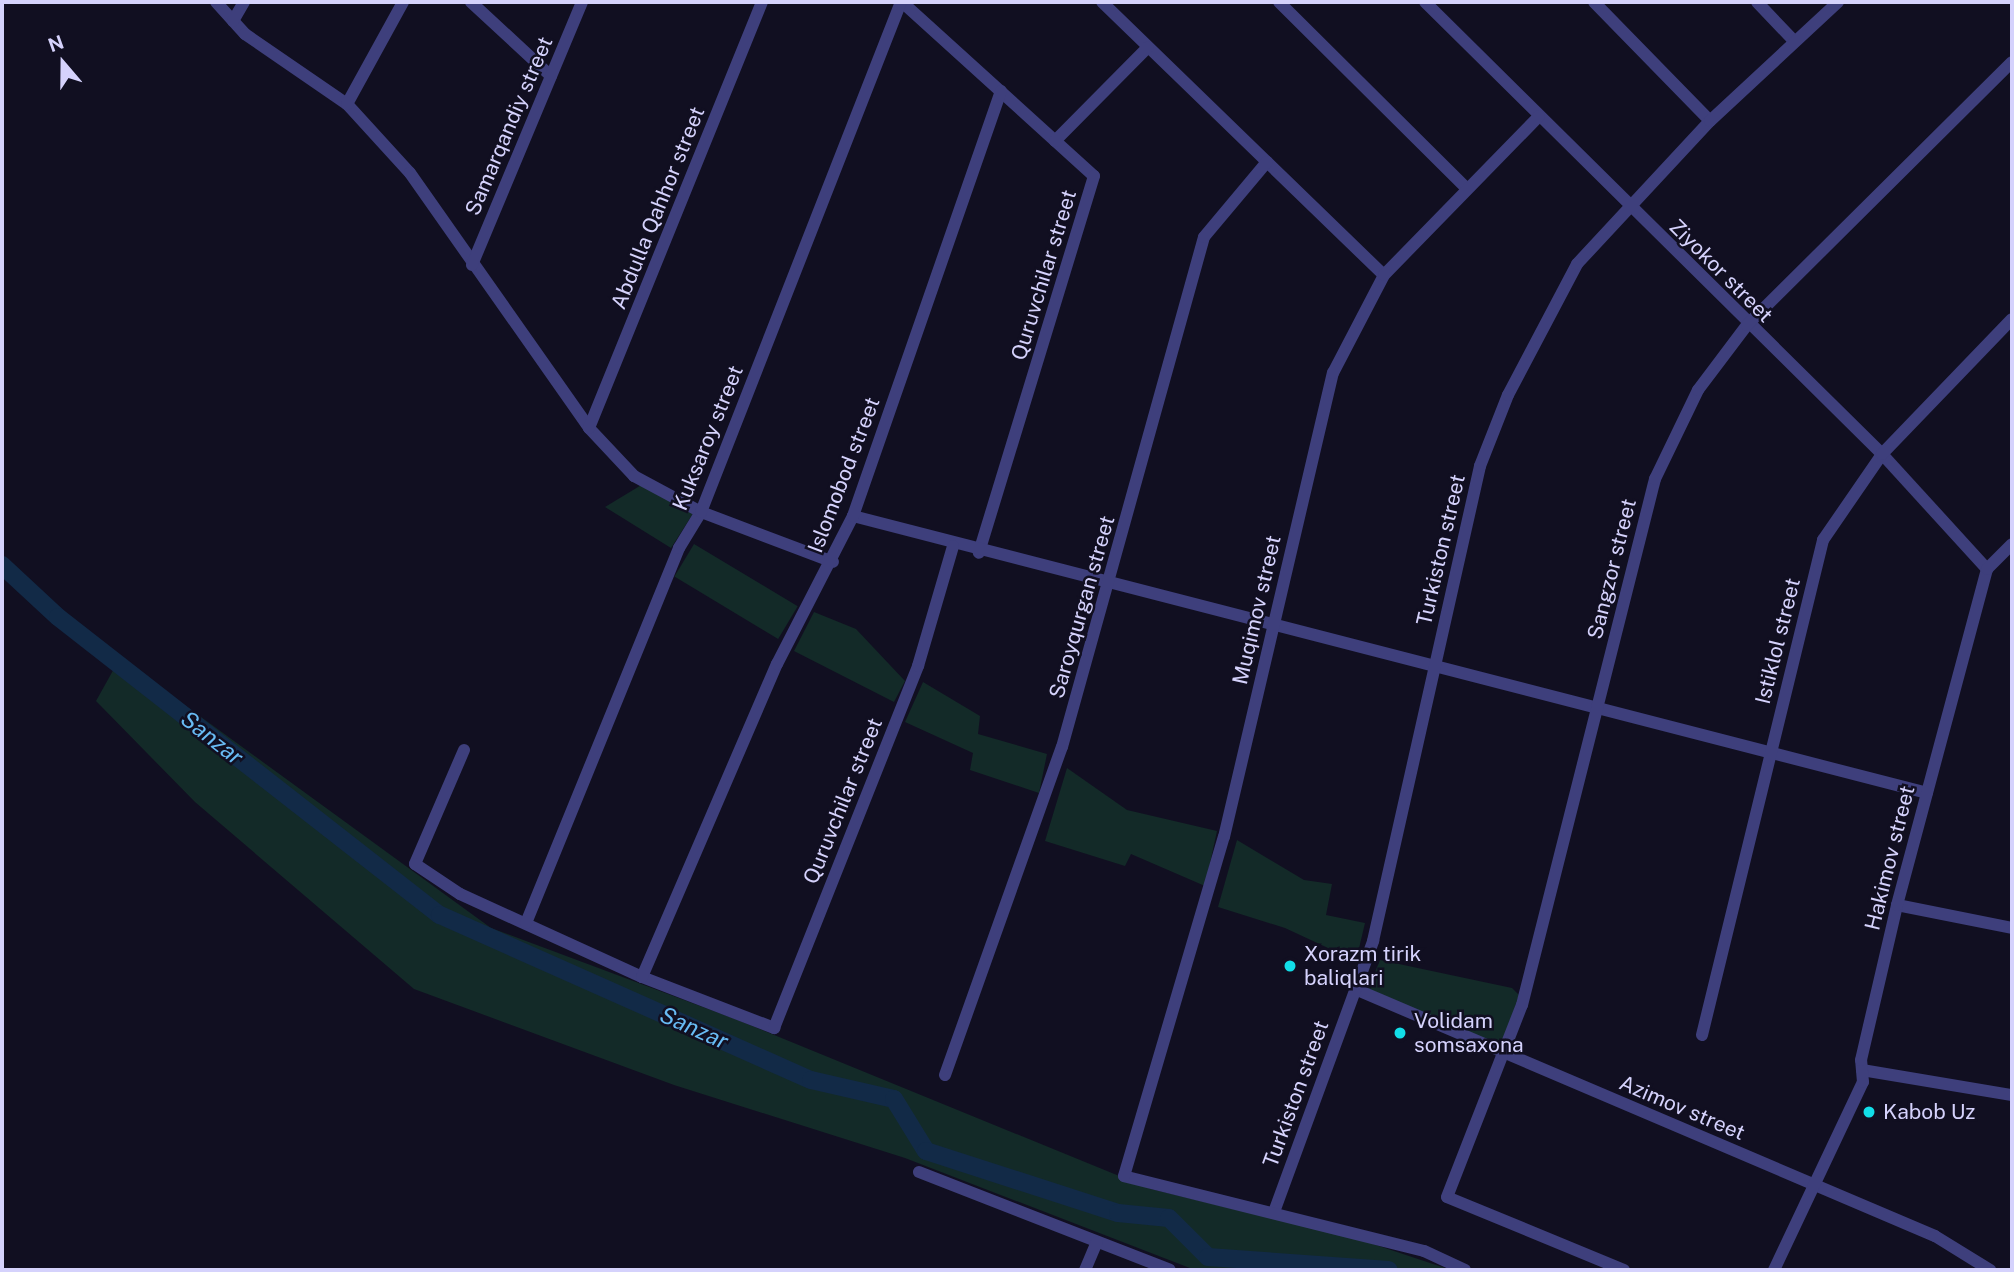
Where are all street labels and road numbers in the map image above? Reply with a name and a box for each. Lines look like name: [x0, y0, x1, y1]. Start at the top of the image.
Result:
street label: Samarqandiy street: [460, 33, 558, 219]
street label: Abdulla Qahhor street: [606, 103, 710, 313]
street label: Quruvchilar street: [1006, 187, 1082, 363]
street label: Ziyokor street: [1664, 214, 1778, 328]
street label: Kuksaroy street: [667, 362, 749, 514]
street label: Islomobod street: [803, 394, 885, 556]
street label: Turkiston street: [1411, 472, 1471, 628]
street label: Sangzor street: [1582, 496, 1642, 642]
street label: Saroyqurgan street: [1044, 513, 1120, 701]
street label: Muqimov street: [1228, 533, 1286, 687]
street label: Istiklol street: [1750, 575, 1806, 707]
street label: Quruvchilar street: [798, 714, 888, 888]
street label: Hakimov street: [1860, 783, 1920, 933]
street label: Turkiston street: [1258, 1017, 1334, 1171]
street label: Azimov street: [1615, 1070, 1749, 1146]

